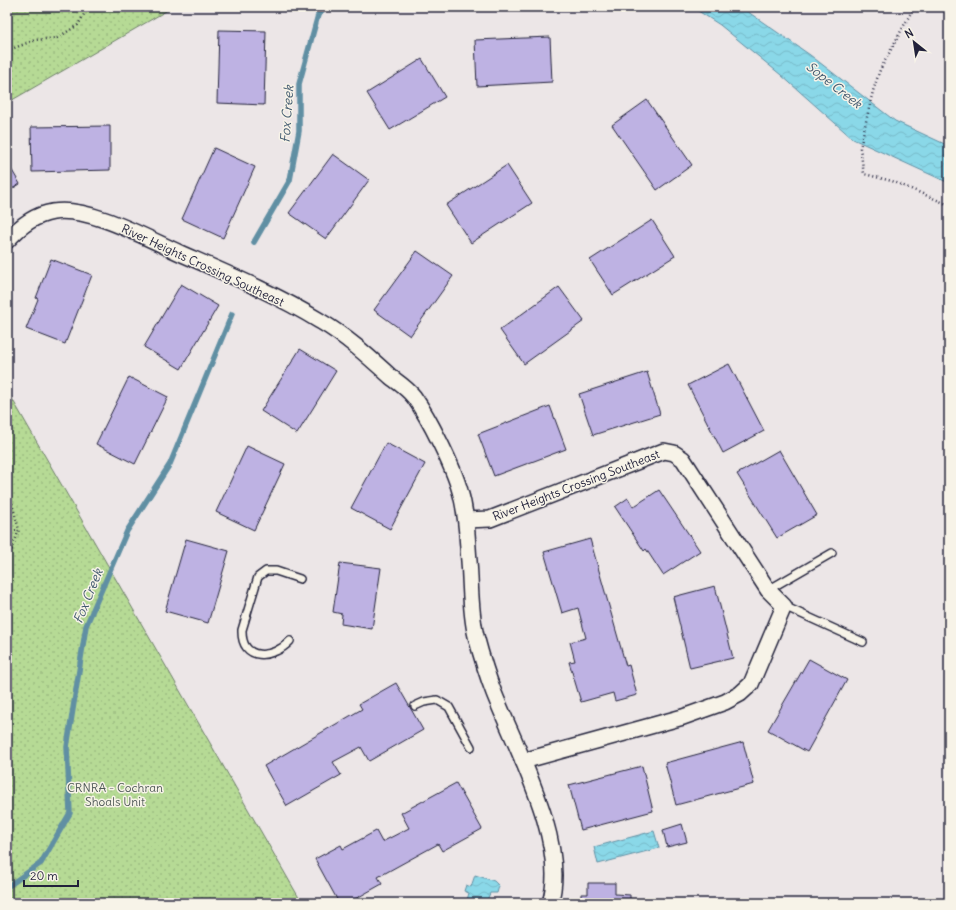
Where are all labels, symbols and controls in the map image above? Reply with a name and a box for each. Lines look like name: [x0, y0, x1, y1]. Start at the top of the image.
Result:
north arrow: [894, 22, 934, 62]
text: N: [902, 25, 916, 41]
water label: Sope Creek: [803, 58, 866, 113]
water label: Fox Creek: [277, 83, 298, 143]
street label: River Heights Crossing Southeast: [119, 221, 287, 309]
street label: River Heights Crossing Southeast: [490, 446, 662, 524]
water label: Fox Creek: [69, 565, 107, 626]
park label: CRNRA - Cochran Shoals Unit: [67, 780, 163, 809]
scale bar: [24, 862, 78, 888]
text: 20 m: [30, 868, 58, 883]

